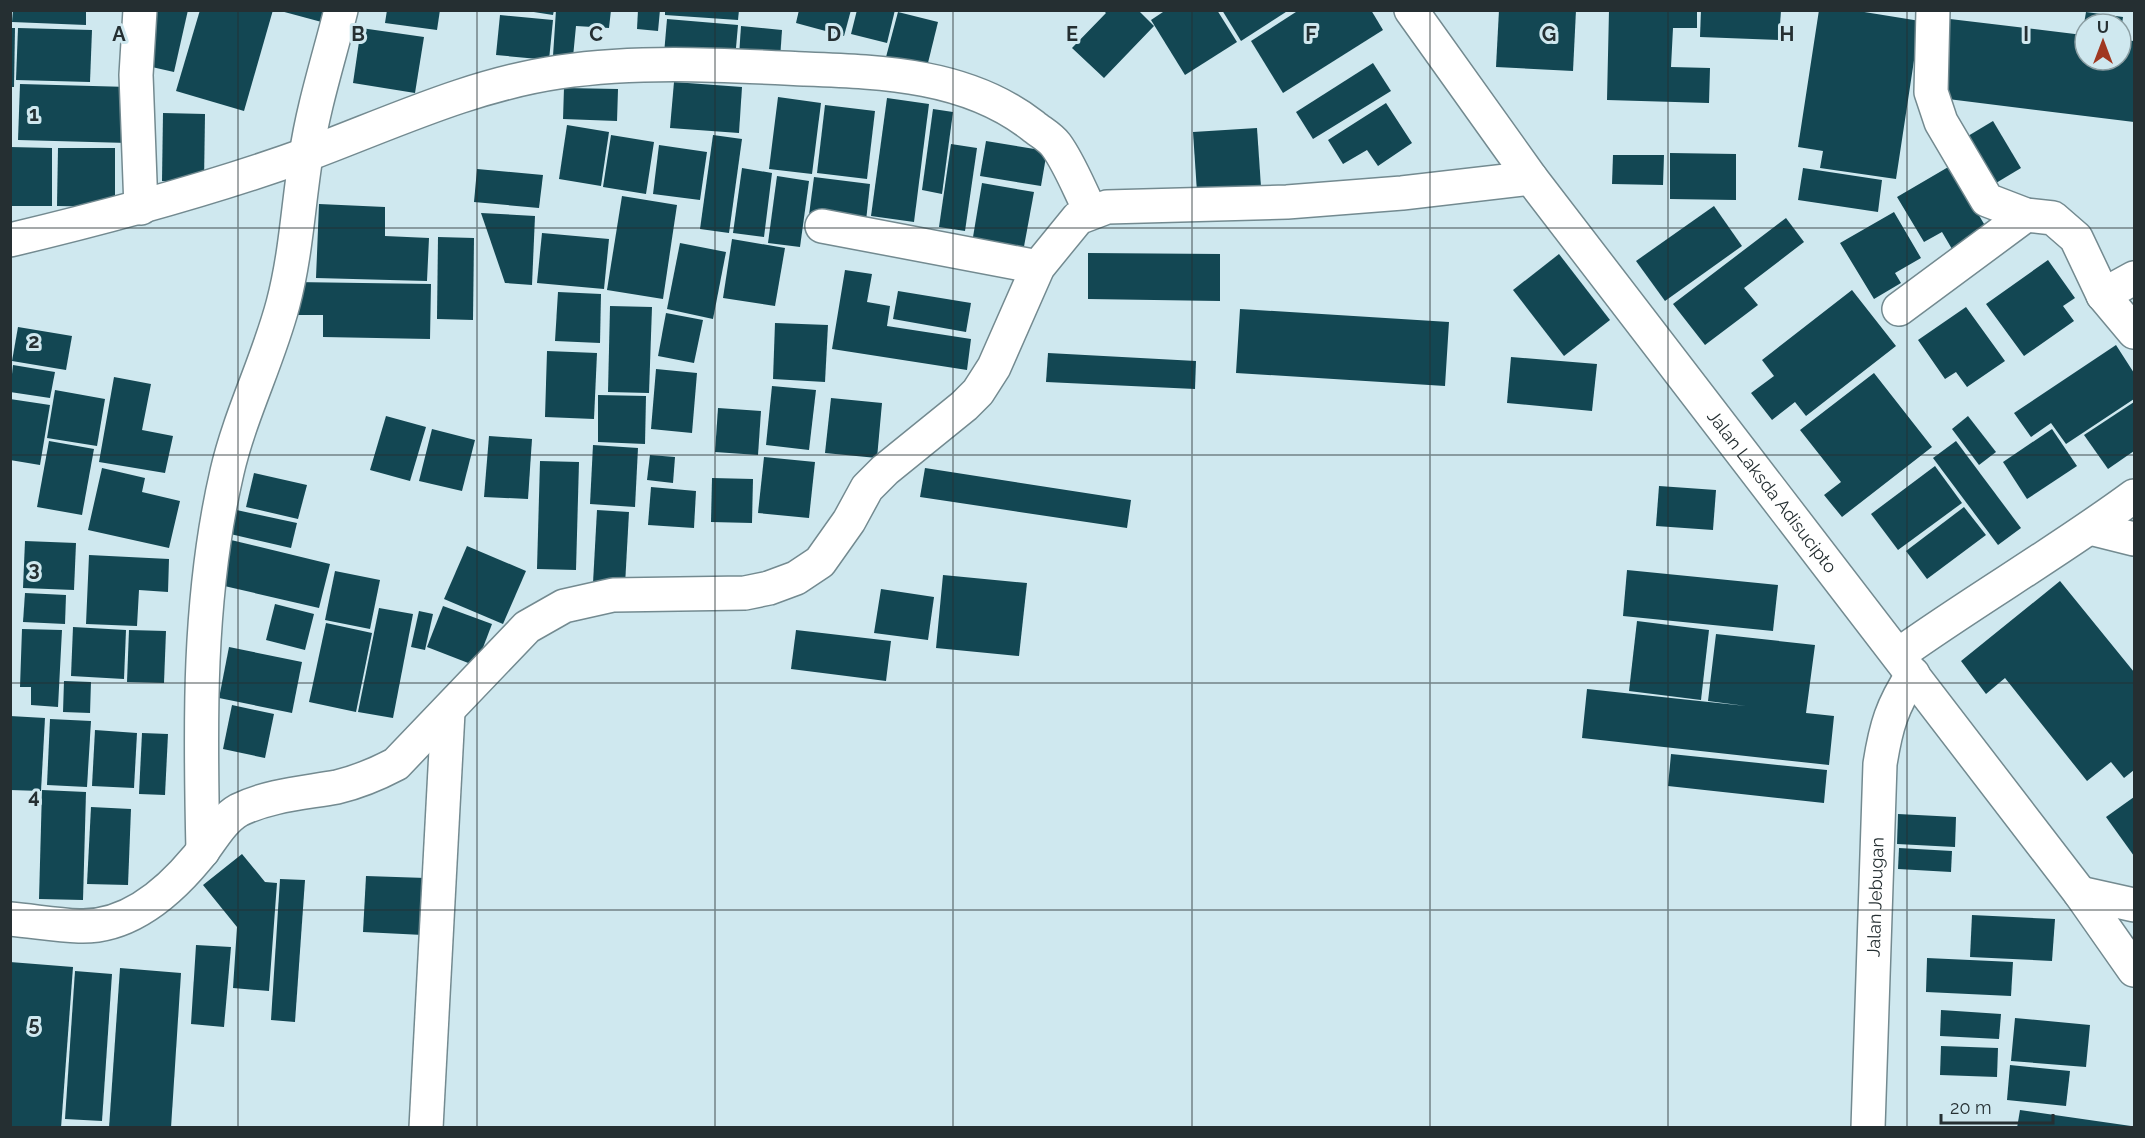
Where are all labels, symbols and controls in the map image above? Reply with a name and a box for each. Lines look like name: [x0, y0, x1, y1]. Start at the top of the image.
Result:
north arrow: [2073, 12, 2133, 72]
text: U: [2097, 18, 2109, 37]
text: A: [112, 22, 126, 46]
text: B: [351, 22, 365, 46]
text: C: [589, 22, 603, 46]
text: D: [827, 22, 841, 46]
text: E: [1066, 22, 1078, 46]
text: F: [1305, 22, 1317, 46]
text: G: [1542, 22, 1556, 46]
text: H: [1780, 22, 1794, 46]
text: I: [2023, 22, 2029, 46]
text: 1: [29, 102, 39, 126]
text: 2: [28, 329, 40, 353]
street label: Jalan Laksda Adisucipto: [1703, 406, 1842, 577]
text: 3: [28, 557, 40, 581]
text: 4: [28, 784, 40, 808]
street label: Jalan Jebugan: [1863, 837, 1888, 957]
text: 5: [28, 1012, 40, 1036]
scale bar: [1941, 1087, 2054, 1125]
text: 20 m: [1950, 1097, 1992, 1118]

